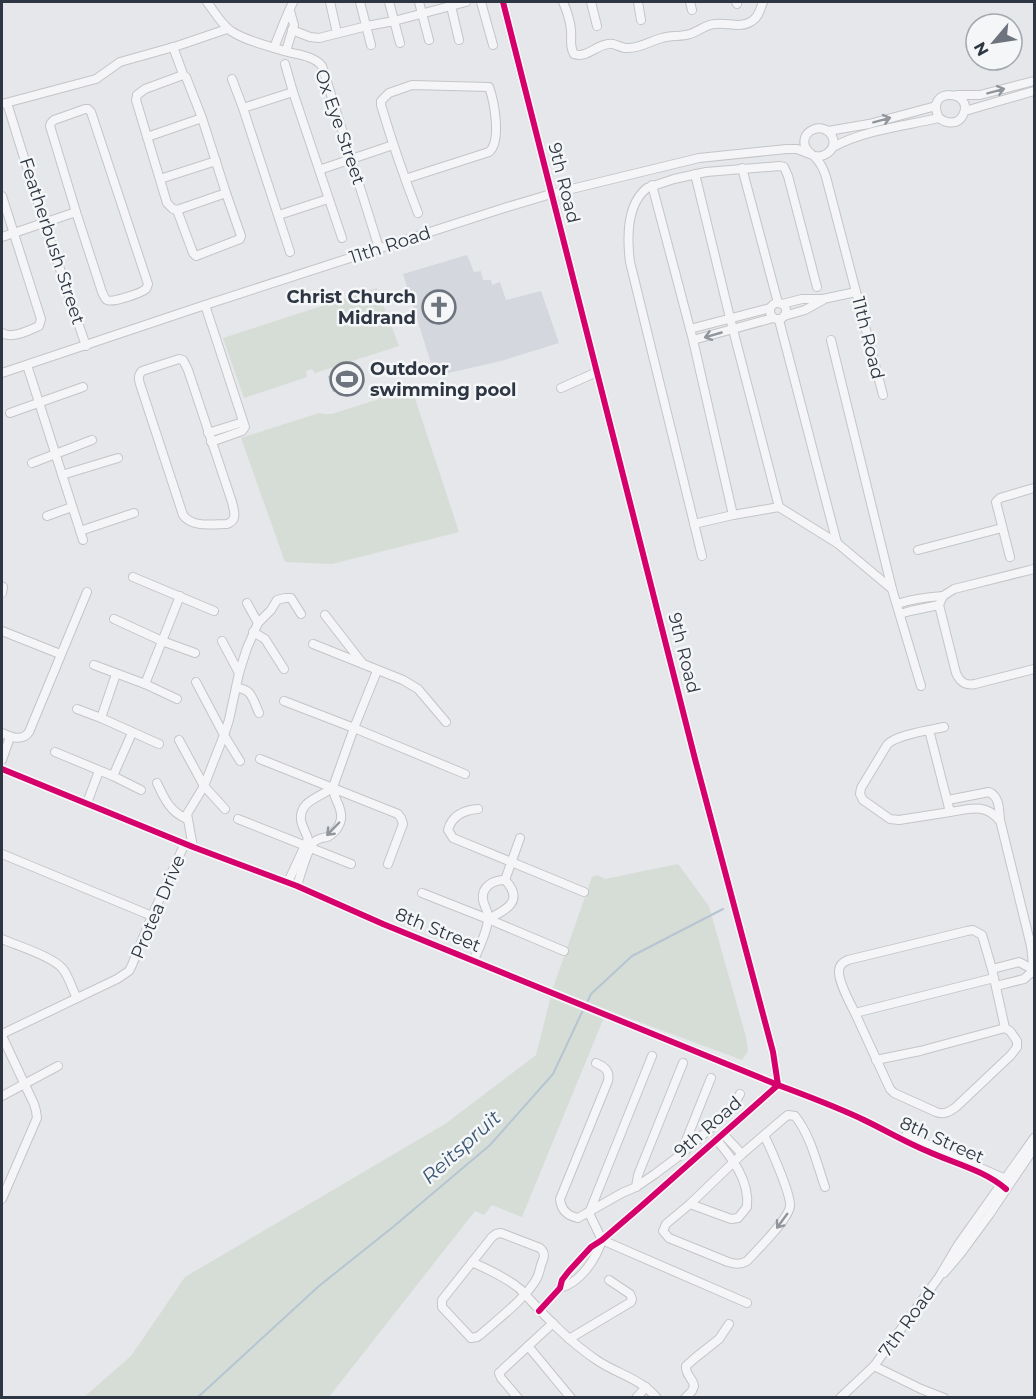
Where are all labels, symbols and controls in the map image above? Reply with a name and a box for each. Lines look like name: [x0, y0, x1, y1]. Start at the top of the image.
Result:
north arrow: [964, 12, 1024, 72]
text: N: [970, 39, 993, 59]
street label: Ox Eye Street: [310, 66, 370, 188]
one-way arrow: [986, 85, 1005, 97]
one-way arrow: [873, 114, 892, 126]
street label: 9th Road: [543, 140, 585, 226]
street label: Featherbush Street: [15, 155, 89, 327]
street label: 11th Road: [347, 222, 433, 268]
place label: Christ Church Midrand: [286, 286, 416, 329]
church icon: Christ Church Midrand: [421, 289, 457, 325]
street label: 11th Road: [847, 294, 889, 382]
one-way arrow: [704, 329, 723, 341]
place label: Outdoor swimming pool: [370, 358, 516, 401]
sports icon: Outdoor swimming pool: [329, 361, 365, 397]
street label: 9th Road: [663, 610, 705, 696]
one-way arrow: [326, 822, 340, 837]
street label: Protea Drive: [126, 852, 190, 962]
street label: 8th Street: [392, 903, 484, 957]
street label: 9th Road: [670, 1092, 746, 1162]
water label: Reitspruit: [416, 1105, 506, 1189]
street label: 8th Street: [896, 1112, 988, 1168]
one-way arrow: [775, 1212, 788, 1228]
street label: 7th Road: [874, 1283, 940, 1361]

